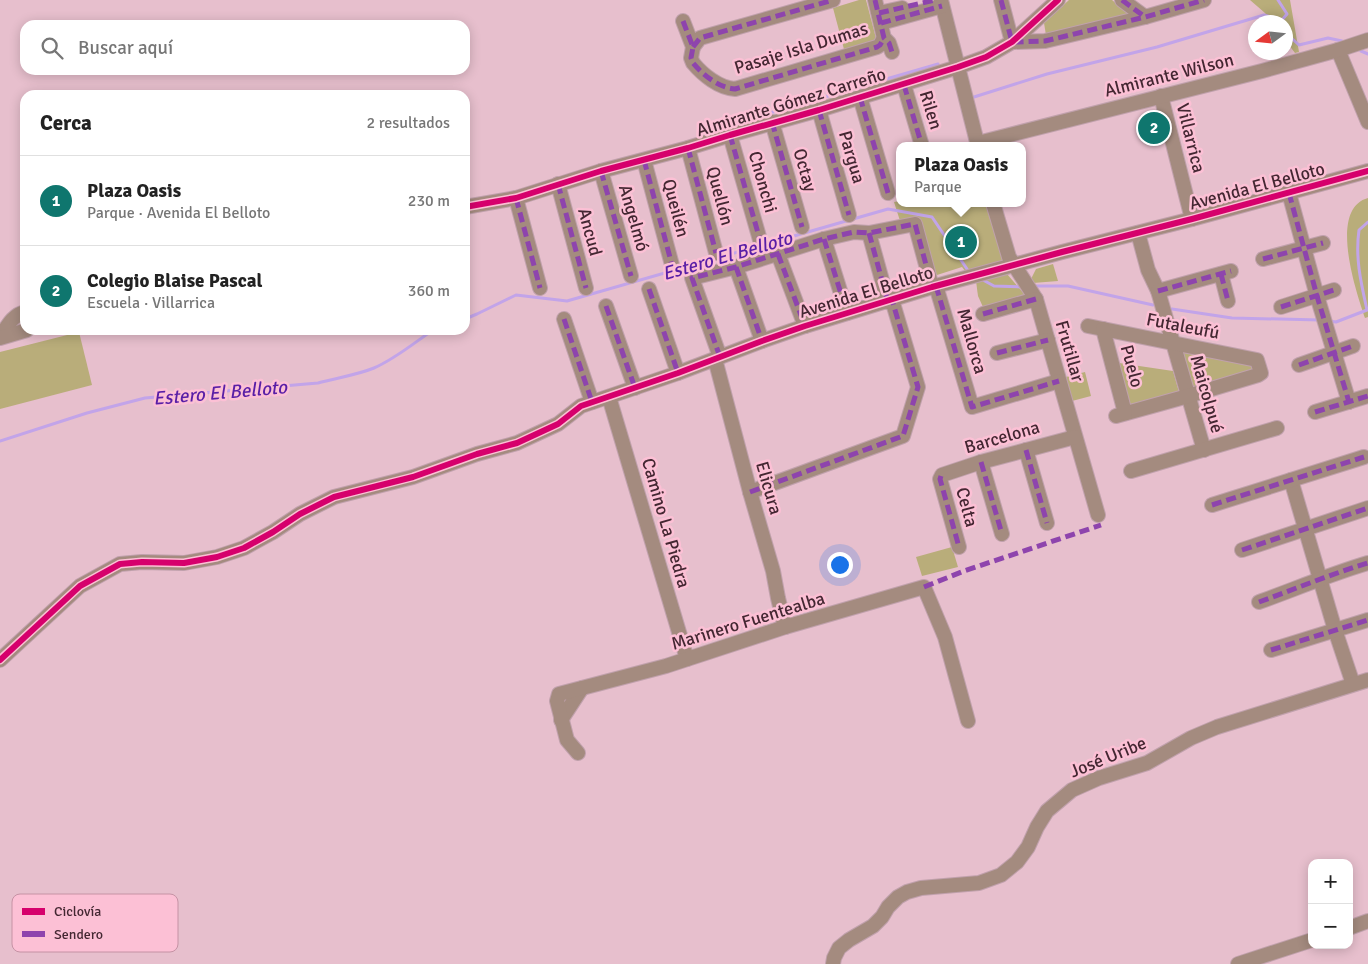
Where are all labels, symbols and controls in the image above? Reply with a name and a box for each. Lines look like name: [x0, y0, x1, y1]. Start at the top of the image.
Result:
north arrow: [1248, 15, 1293, 60]
street label: Pasaje Isla Dumas: [732, 17, 870, 79]
search box: [20, 20, 470, 75]
icon: search: [38, 34, 66, 62]
text: Buscar aquí: [78, 36, 173, 60]
street label: Almirante Wilson: [1102, 48, 1236, 102]
street label: Almirante Gómez Carreño: [694, 63, 888, 141]
street label: Rilen: [915, 88, 947, 132]
street label: Villarrica: [1172, 101, 1210, 175]
pin: 2: [1138, 109, 1170, 147]
text: Cerca: [40, 110, 92, 136]
text: 2 resultados: [367, 113, 450, 133]
street label: Pargua: [834, 128, 870, 186]
popup: [896, 142, 1026, 207]
street label: Octay: [788, 146, 822, 195]
street label: Chonchi: [744, 149, 782, 215]
text: Plaza Oasis: [914, 153, 1008, 177]
street label: Avenida El Belloto: [1187, 157, 1327, 215]
street label: Quellón: [702, 164, 738, 228]
street label: Queilén: [658, 176, 694, 240]
text: Parque: [914, 177, 962, 197]
text: Plaza Oasis: [87, 179, 181, 203]
street label: Angelmó: [614, 182, 654, 254]
text: 1: [52, 191, 60, 211]
text: 230 m: [408, 191, 450, 211]
text: Parque · Avenida El Belloto: [87, 203, 270, 223]
street label: Ancud: [573, 206, 607, 258]
pin: 1: [945, 223, 977, 261]
water label: Estero El Belloto: [660, 226, 796, 286]
street label: Avenida El Belloto: [796, 261, 936, 323]
text: Colegio Blaise Pascal: [87, 269, 262, 293]
text: 2: [52, 281, 60, 301]
text: 360 m: [408, 281, 450, 301]
text: Escuela · Villarrica: [87, 293, 215, 313]
street label: Mallorca: [952, 306, 992, 376]
street label: Futaleufú: [1145, 308, 1221, 344]
street label: Frutillar: [1051, 318, 1089, 385]
street label: Puelo: [1116, 342, 1148, 390]
street label: Maicolpué: [1185, 353, 1229, 435]
water label: Estero El Belloto: [152, 375, 289, 411]
street label: Barcelona: [962, 416, 1042, 458]
street label: Camino La Piedra: [637, 456, 695, 590]
street label: Elicura: [751, 459, 787, 517]
street label: Celta: [951, 485, 983, 529]
your location: [827, 552, 853, 578]
street label: Marinero Fuentealba: [668, 587, 828, 655]
street label: José Uribe: [1066, 732, 1150, 782]
map controls: [1308, 859, 1353, 949]
button: +: [1308, 859, 1353, 904]
legend: [12, 894, 178, 952]
text: Ciclovía: [54, 903, 101, 920]
button: −: [1308, 904, 1353, 949]
text: Sendero: [54, 926, 103, 943]

